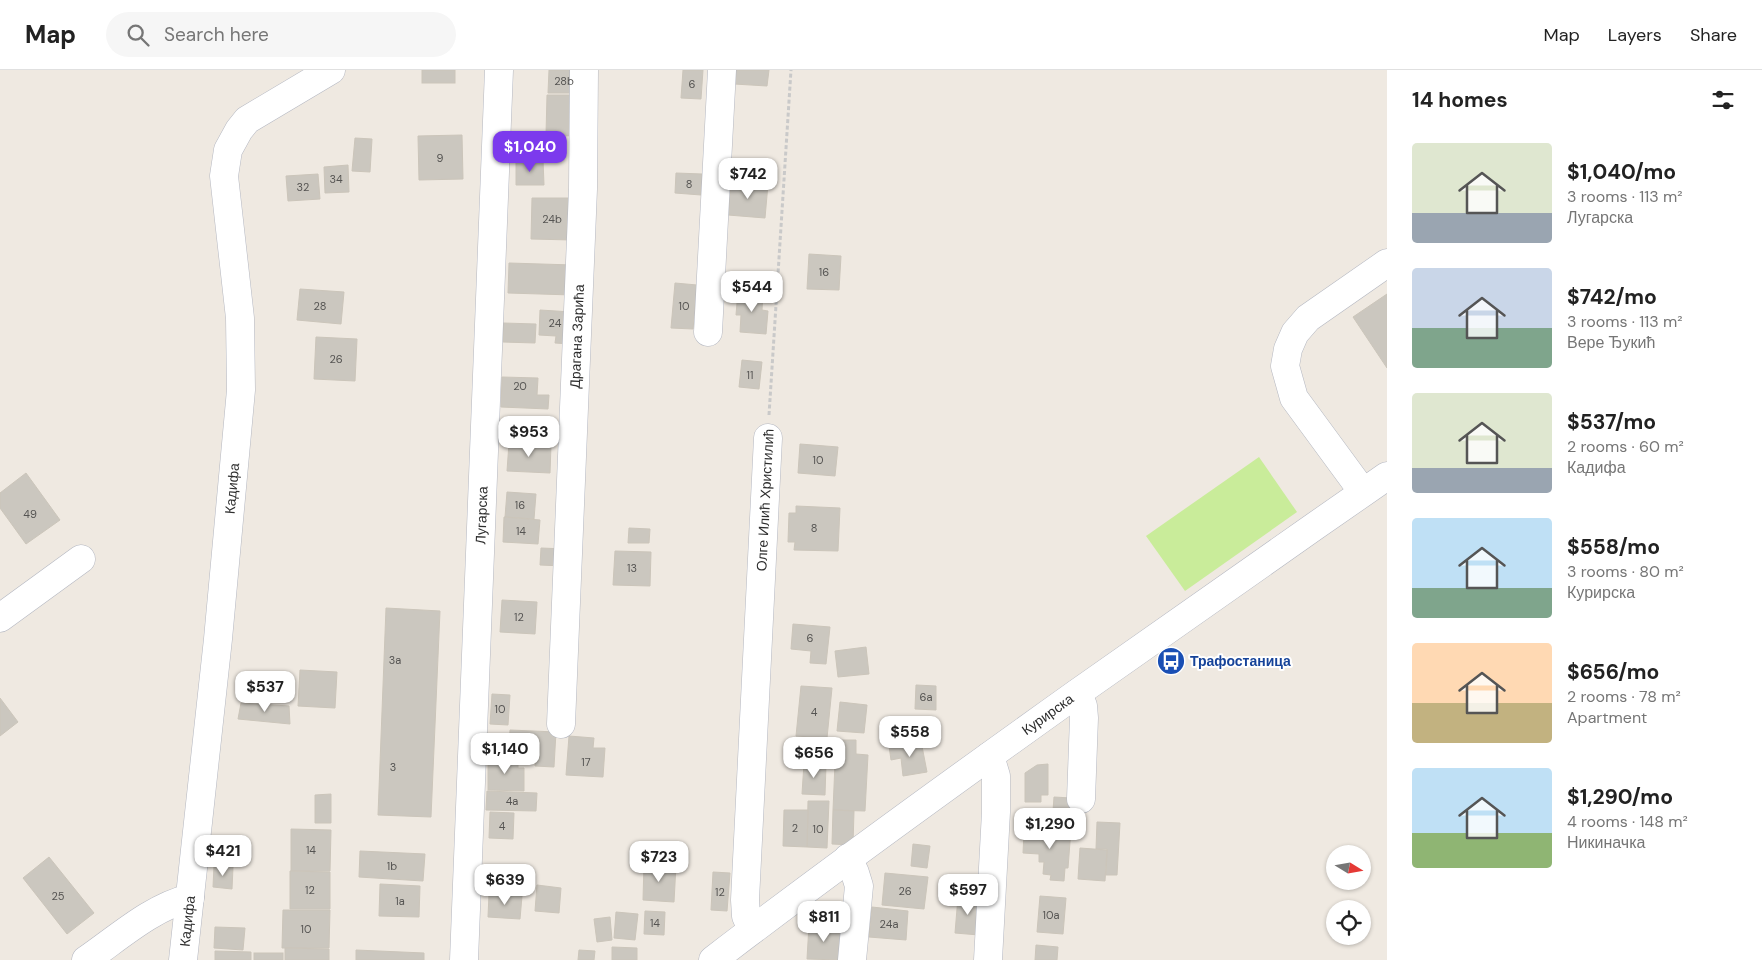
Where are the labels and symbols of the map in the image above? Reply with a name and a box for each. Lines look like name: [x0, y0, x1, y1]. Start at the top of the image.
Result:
house number: 28b: [554, 74, 574, 88]
house number: 6: [689, 77, 696, 91]
pin: $1,040: [489, 131, 571, 173]
house number: 9: [437, 151, 444, 165]
pin: $742: [718, 158, 778, 200]
house number: 34: [329, 172, 343, 186]
house number: 8: [686, 177, 692, 191]
house number: 32: [297, 180, 309, 194]
house number: 24b: [542, 212, 562, 226]
house number: 16: [819, 265, 829, 279]
pin: $544: [722, 270, 782, 313]
street label: Драгана Зарића: [566, 284, 588, 389]
house number: 28: [314, 299, 326, 313]
house number: 10: [679, 299, 689, 313]
house number: 24: [549, 316, 562, 330]
house number: 26: [329, 352, 343, 366]
house number: 11: [747, 368, 753, 382]
house number: 20: [513, 379, 527, 393]
pin: $953: [499, 416, 559, 458]
street label: Олге Илић Христилић: [752, 428, 778, 572]
house number: 10: [813, 453, 823, 467]
street label: Кадифа: [221, 462, 243, 515]
street label: Лугарска: [471, 486, 492, 545]
house number: 16: [515, 498, 525, 512]
house number: 49: [23, 507, 37, 521]
house number: 8: [811, 521, 817, 535]
house number: 14: [516, 524, 526, 538]
house number: 13: [627, 561, 637, 575]
house number: 12: [514, 610, 524, 624]
house number: 6: [807, 631, 814, 645]
bus stop icon: Трафостаница: [1156, 646, 1186, 676]
place label: Трафостаница: [1190, 652, 1291, 670]
house number: 3a: [389, 653, 401, 667]
pin: $537: [235, 670, 295, 713]
house number: 6a: [920, 690, 932, 704]
street label: Курирска: [1018, 690, 1077, 739]
house number: 10: [495, 702, 505, 716]
house number: 4: [811, 705, 818, 719]
pin: $558: [880, 716, 940, 758]
pin: $1,140: [464, 732, 546, 775]
pin: $656: [784, 736, 844, 779]
house number: 17: [581, 755, 591, 769]
house number: 3: [390, 760, 396, 774]
house number: 4a: [506, 794, 518, 808]
pin: $1,290: [1009, 808, 1091, 850]
house number: 4: [499, 819, 506, 833]
house number: 2: [792, 821, 798, 835]
house number: 10: [813, 822, 823, 836]
pin: $421: [193, 834, 253, 877]
pin: $723: [629, 840, 689, 883]
house number: 14: [306, 843, 316, 857]
north arrow: [1326, 845, 1371, 890]
house number: 1b: [387, 859, 397, 873]
pin: $639: [475, 864, 535, 906]
pin: $597: [938, 874, 998, 916]
house number: 12: [305, 883, 315, 897]
house number: 26: [898, 884, 912, 898]
house number: 12: [715, 885, 725, 899]
house number: 25: [51, 889, 65, 903]
house number: 1a: [395, 894, 405, 908]
street label: Кадифа: [176, 895, 199, 948]
pin: $811: [794, 900, 854, 943]
house number: 10a: [1043, 908, 1059, 922]
house number: 14: [650, 916, 660, 930]
house number: 24a: [880, 917, 898, 931]
house number: 10: [301, 922, 311, 936]

